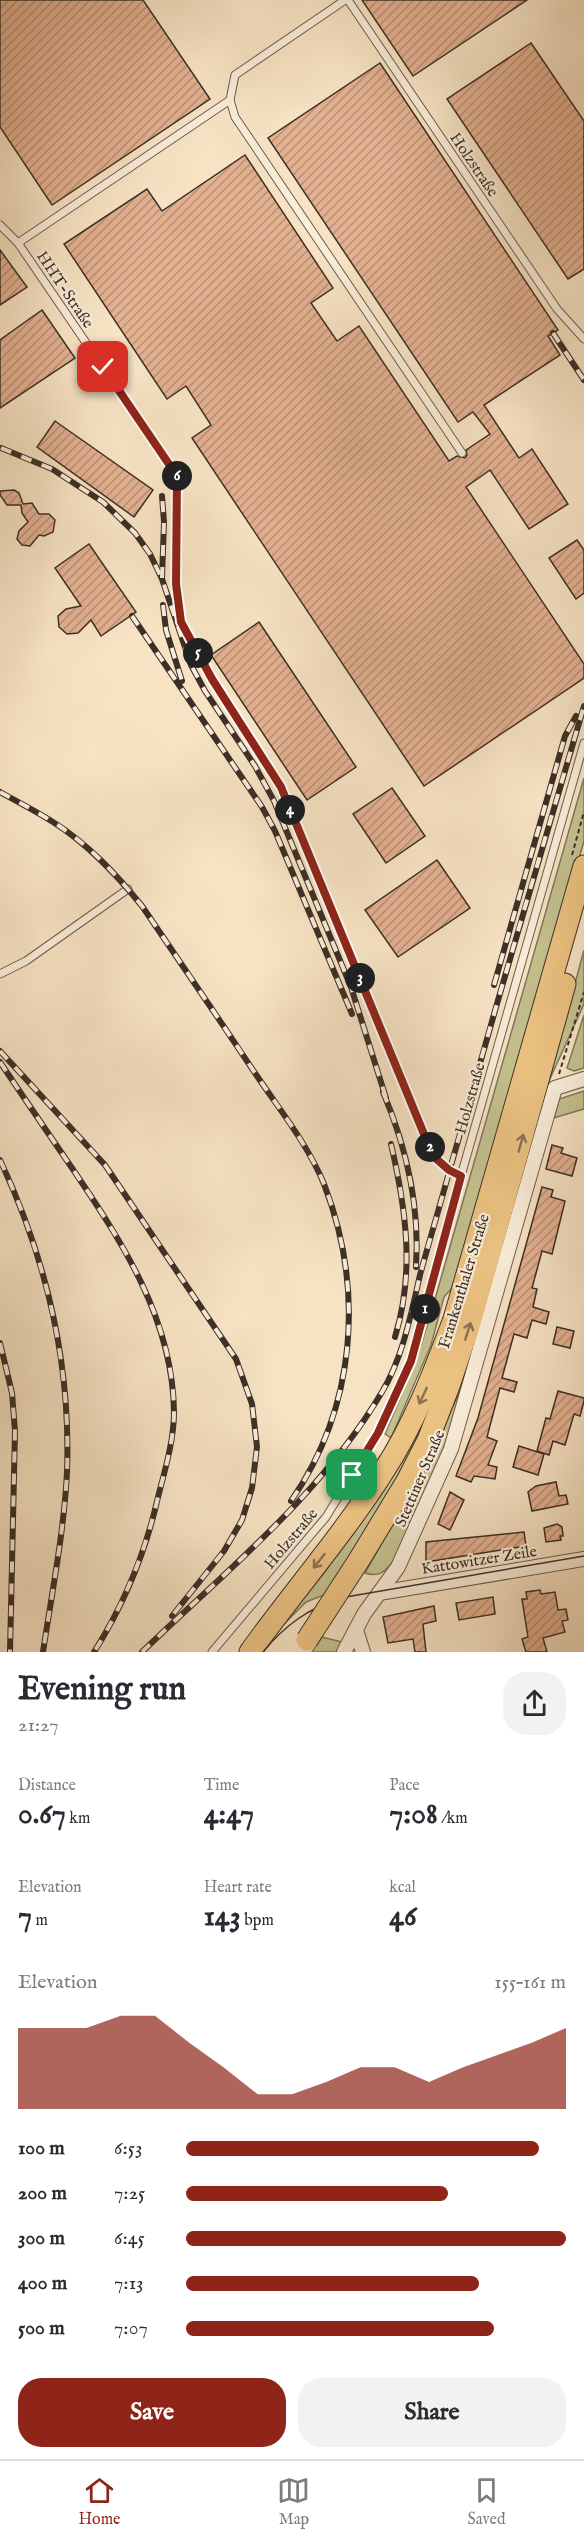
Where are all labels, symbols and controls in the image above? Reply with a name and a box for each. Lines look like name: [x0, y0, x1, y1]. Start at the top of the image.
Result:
street label: Holzstraße: [445, 129, 502, 201]
street label: HHT-Straße: [31, 248, 97, 332]
pin: [77, 341, 128, 392]
icon: check: [86, 350, 119, 383]
pin: 6: [162, 461, 192, 491]
text: 6: [174, 466, 180, 486]
pin: 5: [183, 638, 213, 668]
text: 5: [195, 643, 201, 663]
pin: 4: [275, 795, 305, 825]
text: 4: [286, 800, 294, 820]
pin: 3: [345, 963, 375, 993]
text: 3: [357, 968, 363, 988]
street label: Holzstraße: [451, 1061, 491, 1137]
pin: 2: [415, 1132, 445, 1162]
one-way arrow: [516, 1134, 527, 1153]
text: 2: [426, 1137, 434, 1157]
street label: Frankenthaler Straße: [435, 1212, 495, 1351]
pin: 1: [410, 1294, 440, 1324]
text: 1: [422, 1299, 428, 1319]
one-way arrow: [463, 1322, 474, 1341]
one-way arrow: [417, 1387, 429, 1405]
street label: Stettiner Straße: [391, 1427, 450, 1530]
pin: [326, 1449, 377, 1500]
icon: arrive: [335, 1458, 368, 1491]
street label: Holzstraße: [260, 1505, 323, 1574]
street label: Kattowitzer Zeile: [420, 1542, 539, 1580]
one-way arrow: [313, 1552, 326, 1568]
text: Evening run: [18, 1669, 186, 1711]
button: share: [503, 1672, 566, 1735]
text: 21:27: [18, 1713, 59, 1738]
text: Distance: [18, 1776, 76, 1796]
text: Time: [204, 1776, 239, 1796]
text: Pace: [389, 1776, 420, 1796]
text: 0.67: [18, 1796, 66, 1834]
text: 4:47: [204, 1796, 254, 1834]
text: 7:08: [389, 1796, 438, 1834]
text: km: [66, 1809, 90, 1829]
text: /km: [438, 1809, 468, 1829]
text: Elevation: [18, 1878, 81, 1898]
text: Heart rate: [204, 1878, 272, 1898]
text: kcal: [389, 1878, 416, 1898]
text: 7: [18, 1898, 32, 1936]
text: 143: [204, 1898, 241, 1936]
text: 46: [389, 1898, 417, 1936]
text: m: [32, 1911, 48, 1931]
text: bpm: [241, 1911, 274, 1931]
text: Elevation: [18, 1970, 97, 1995]
text: 155–161 m: [494, 1970, 566, 1995]
text: 100 m: [18, 2136, 65, 2161]
text: 6:53: [114, 2136, 142, 2161]
text: 200 m: [18, 2181, 67, 2206]
text: 7:25: [114, 2181, 145, 2206]
text: 300 m: [18, 2226, 65, 2251]
text: 6:45: [114, 2226, 145, 2251]
text: 400 m: [18, 2271, 67, 2296]
text: 7:13: [114, 2271, 144, 2296]
text: 500 m: [18, 2316, 65, 2341]
text: 7:07: [114, 2316, 148, 2341]
button: Save: [18, 2378, 286, 2447]
button: Share: [298, 2378, 566, 2447]
tab: Home: [79, 2474, 120, 2530]
tab: Map: [277, 2474, 310, 2530]
tab: Saved: [468, 2474, 505, 2530]

